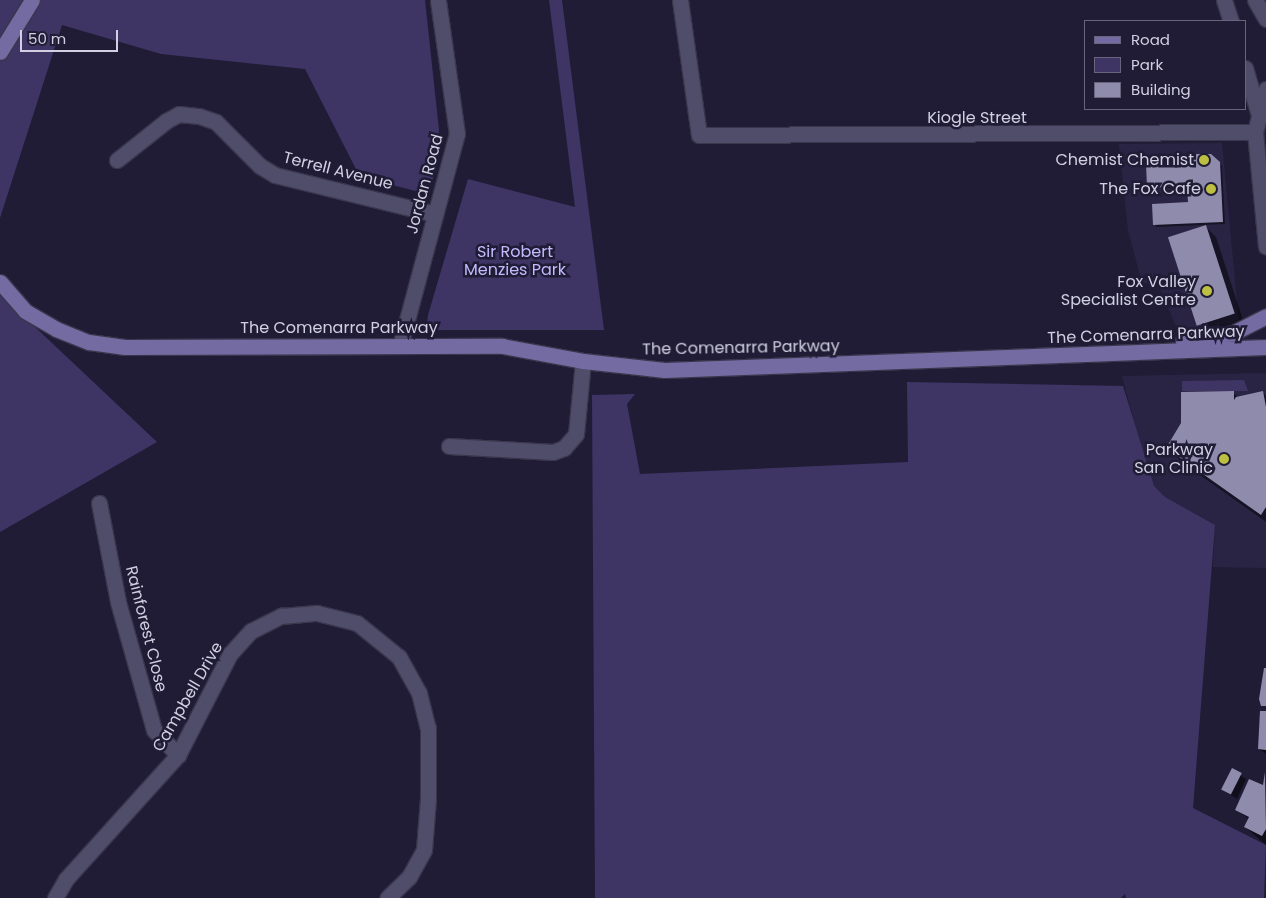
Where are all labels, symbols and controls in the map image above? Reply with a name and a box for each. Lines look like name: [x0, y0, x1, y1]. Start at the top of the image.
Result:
scale bar: [22, 20, 120, 52]
legend: [1084, 20, 1246, 110]
text: 50 m: [28, 28, 66, 49]
text: Road: [1131, 29, 1170, 50]
text: Park: [1131, 54, 1163, 75]
text: Building: [1131, 79, 1191, 100]
street label: Kiogle Street: [927, 108, 1027, 128]
street label: Jordan Road: [402, 132, 448, 236]
street label: Terrell Avenue: [281, 148, 395, 194]
place label: Chemist Chemist: [1056, 150, 1194, 170]
marker: Chemist Chemist: [1198, 154, 1210, 166]
place label: The Fox Cafe: [1099, 179, 1201, 199]
marker: The Fox Cafe: [1205, 183, 1217, 195]
park label: Sir Robert Menzies Park: [464, 242, 566, 280]
place label: Fox Valley Specialist Centre: [1061, 272, 1196, 310]
marker: Fox Valley Specialist Centre: [1200, 284, 1214, 298]
street label: The Comenarra Parkway: [240, 318, 438, 338]
street label: The Comenarra Parkway: [1047, 322, 1245, 348]
street label: The Comenarra Parkway: [642, 337, 840, 359]
place label: Parkway San Clinic: [1134, 440, 1213, 478]
marker: Parkway San Clinic: [1217, 452, 1231, 466]
street label: Rainforest Close: [121, 564, 171, 694]
street label: Campbell Drive: [149, 639, 227, 755]

